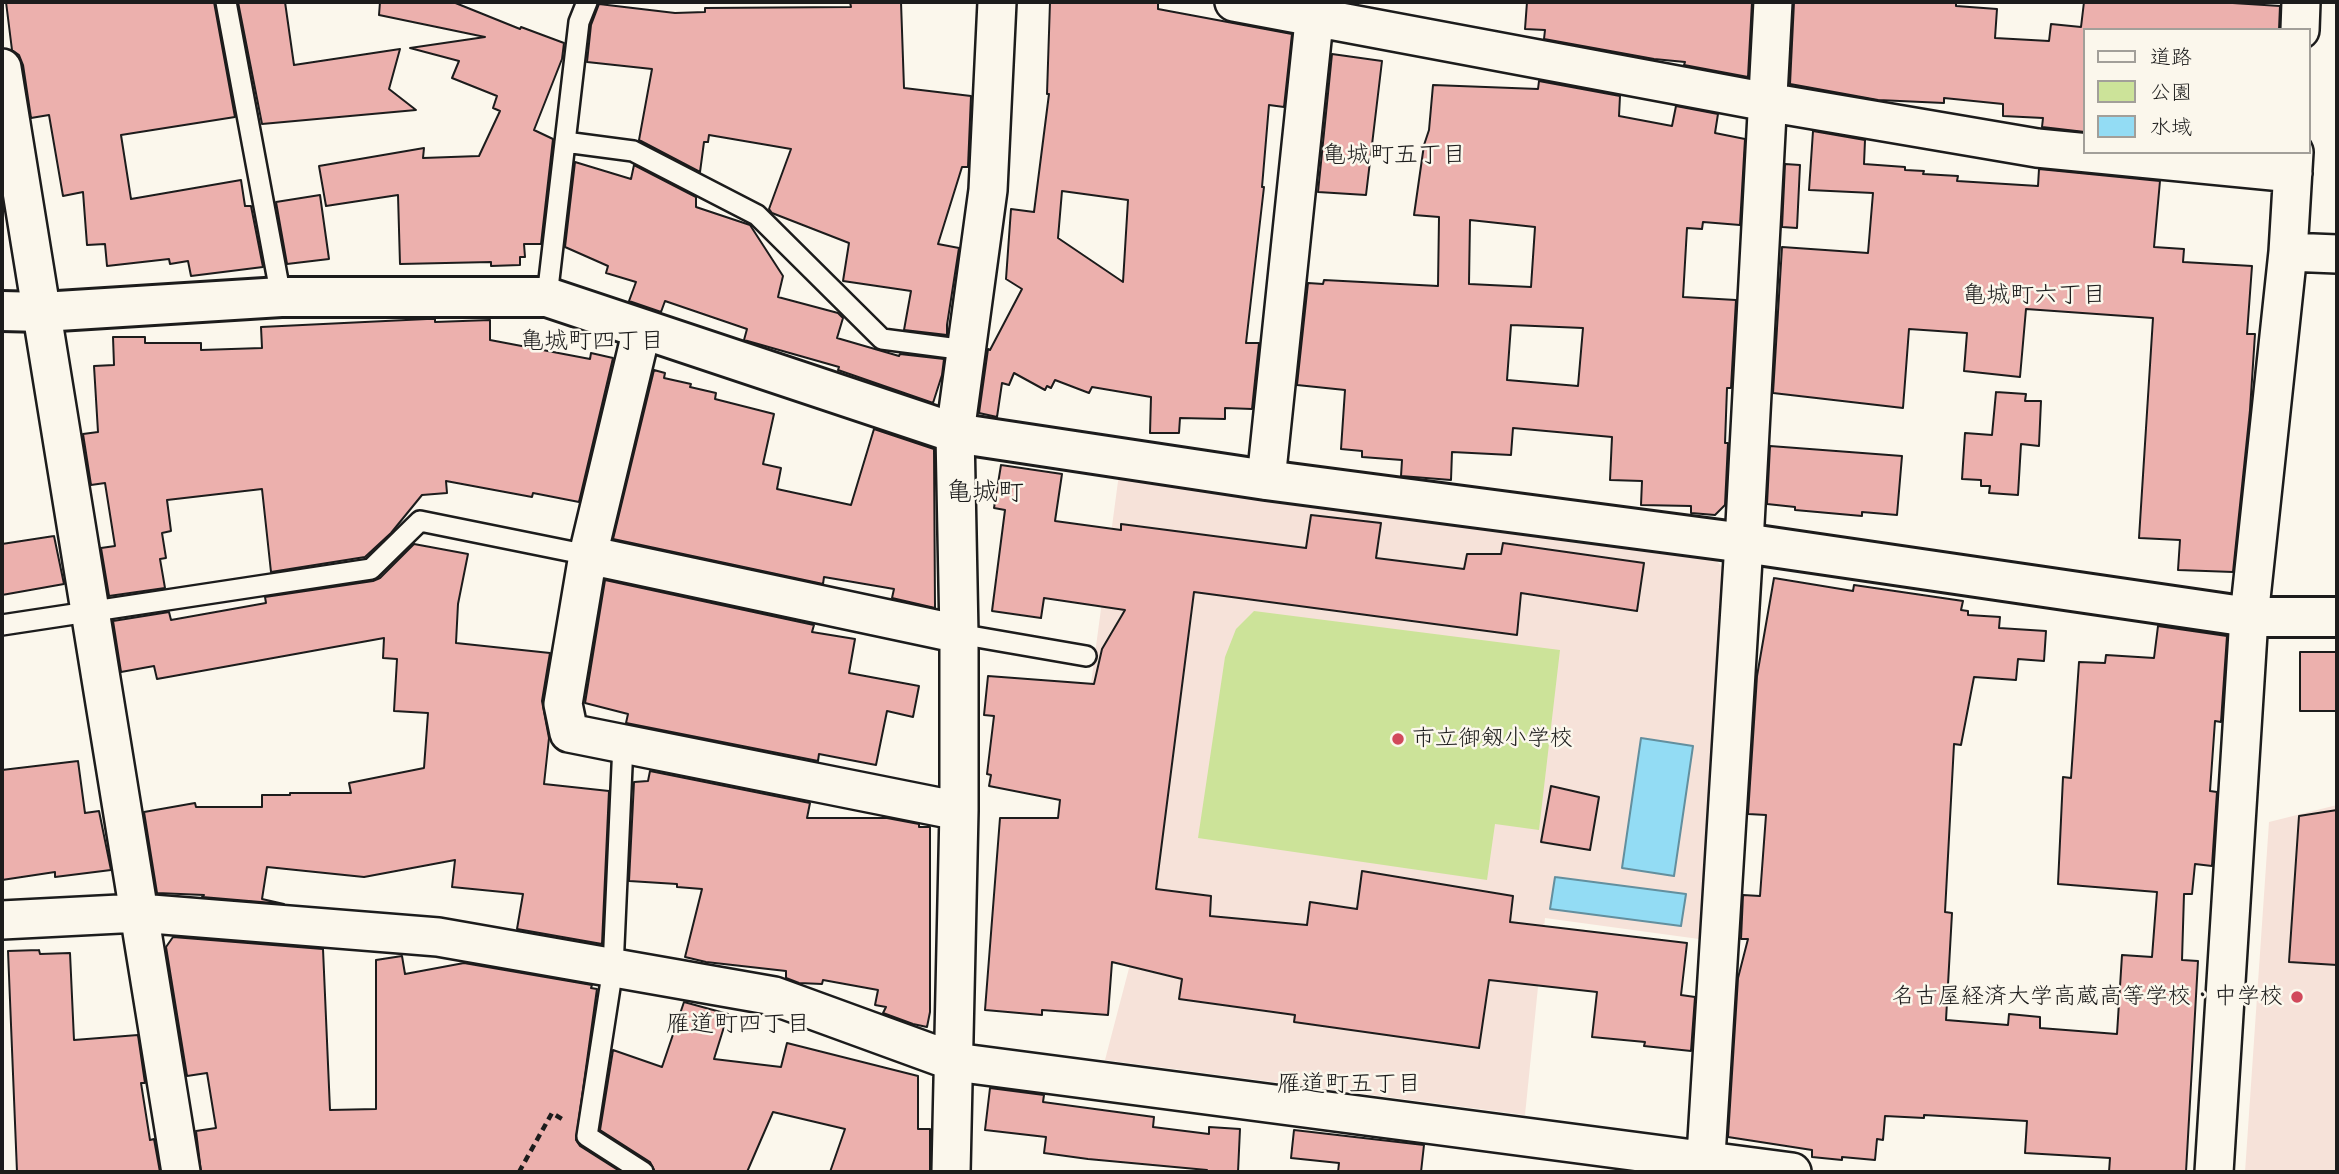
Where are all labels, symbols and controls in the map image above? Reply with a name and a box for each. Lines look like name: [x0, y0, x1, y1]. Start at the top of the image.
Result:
legend: [2084, 28, 2311, 154]
text: 道路: [2150, 38, 2192, 76]
text: 公園: [2150, 73, 2192, 111]
text: 水域: [2150, 108, 2192, 146]
district label: 亀城町五丁目: [1322, 142, 1466, 170]
district label: 亀城町六丁目: [1962, 282, 2106, 310]
district label: 亀城町四丁目: [520, 328, 664, 356]
district label: 亀城町: [946, 477, 1024, 509]
place label: 市立御剱小学校: [1412, 725, 1573, 753]
marker: 市立御剱小学校: [1390, 731, 1406, 747]
place label: 名古屋経済大学高蔵高等学校・中学校: [1892, 983, 2283, 1011]
marker: 名古屋経済大学高蔵高等学校・中学校: [2289, 989, 2305, 1005]
district label: 雁道町四丁目: [666, 1011, 810, 1039]
district label: 雁道町五丁目: [1277, 1071, 1421, 1099]

